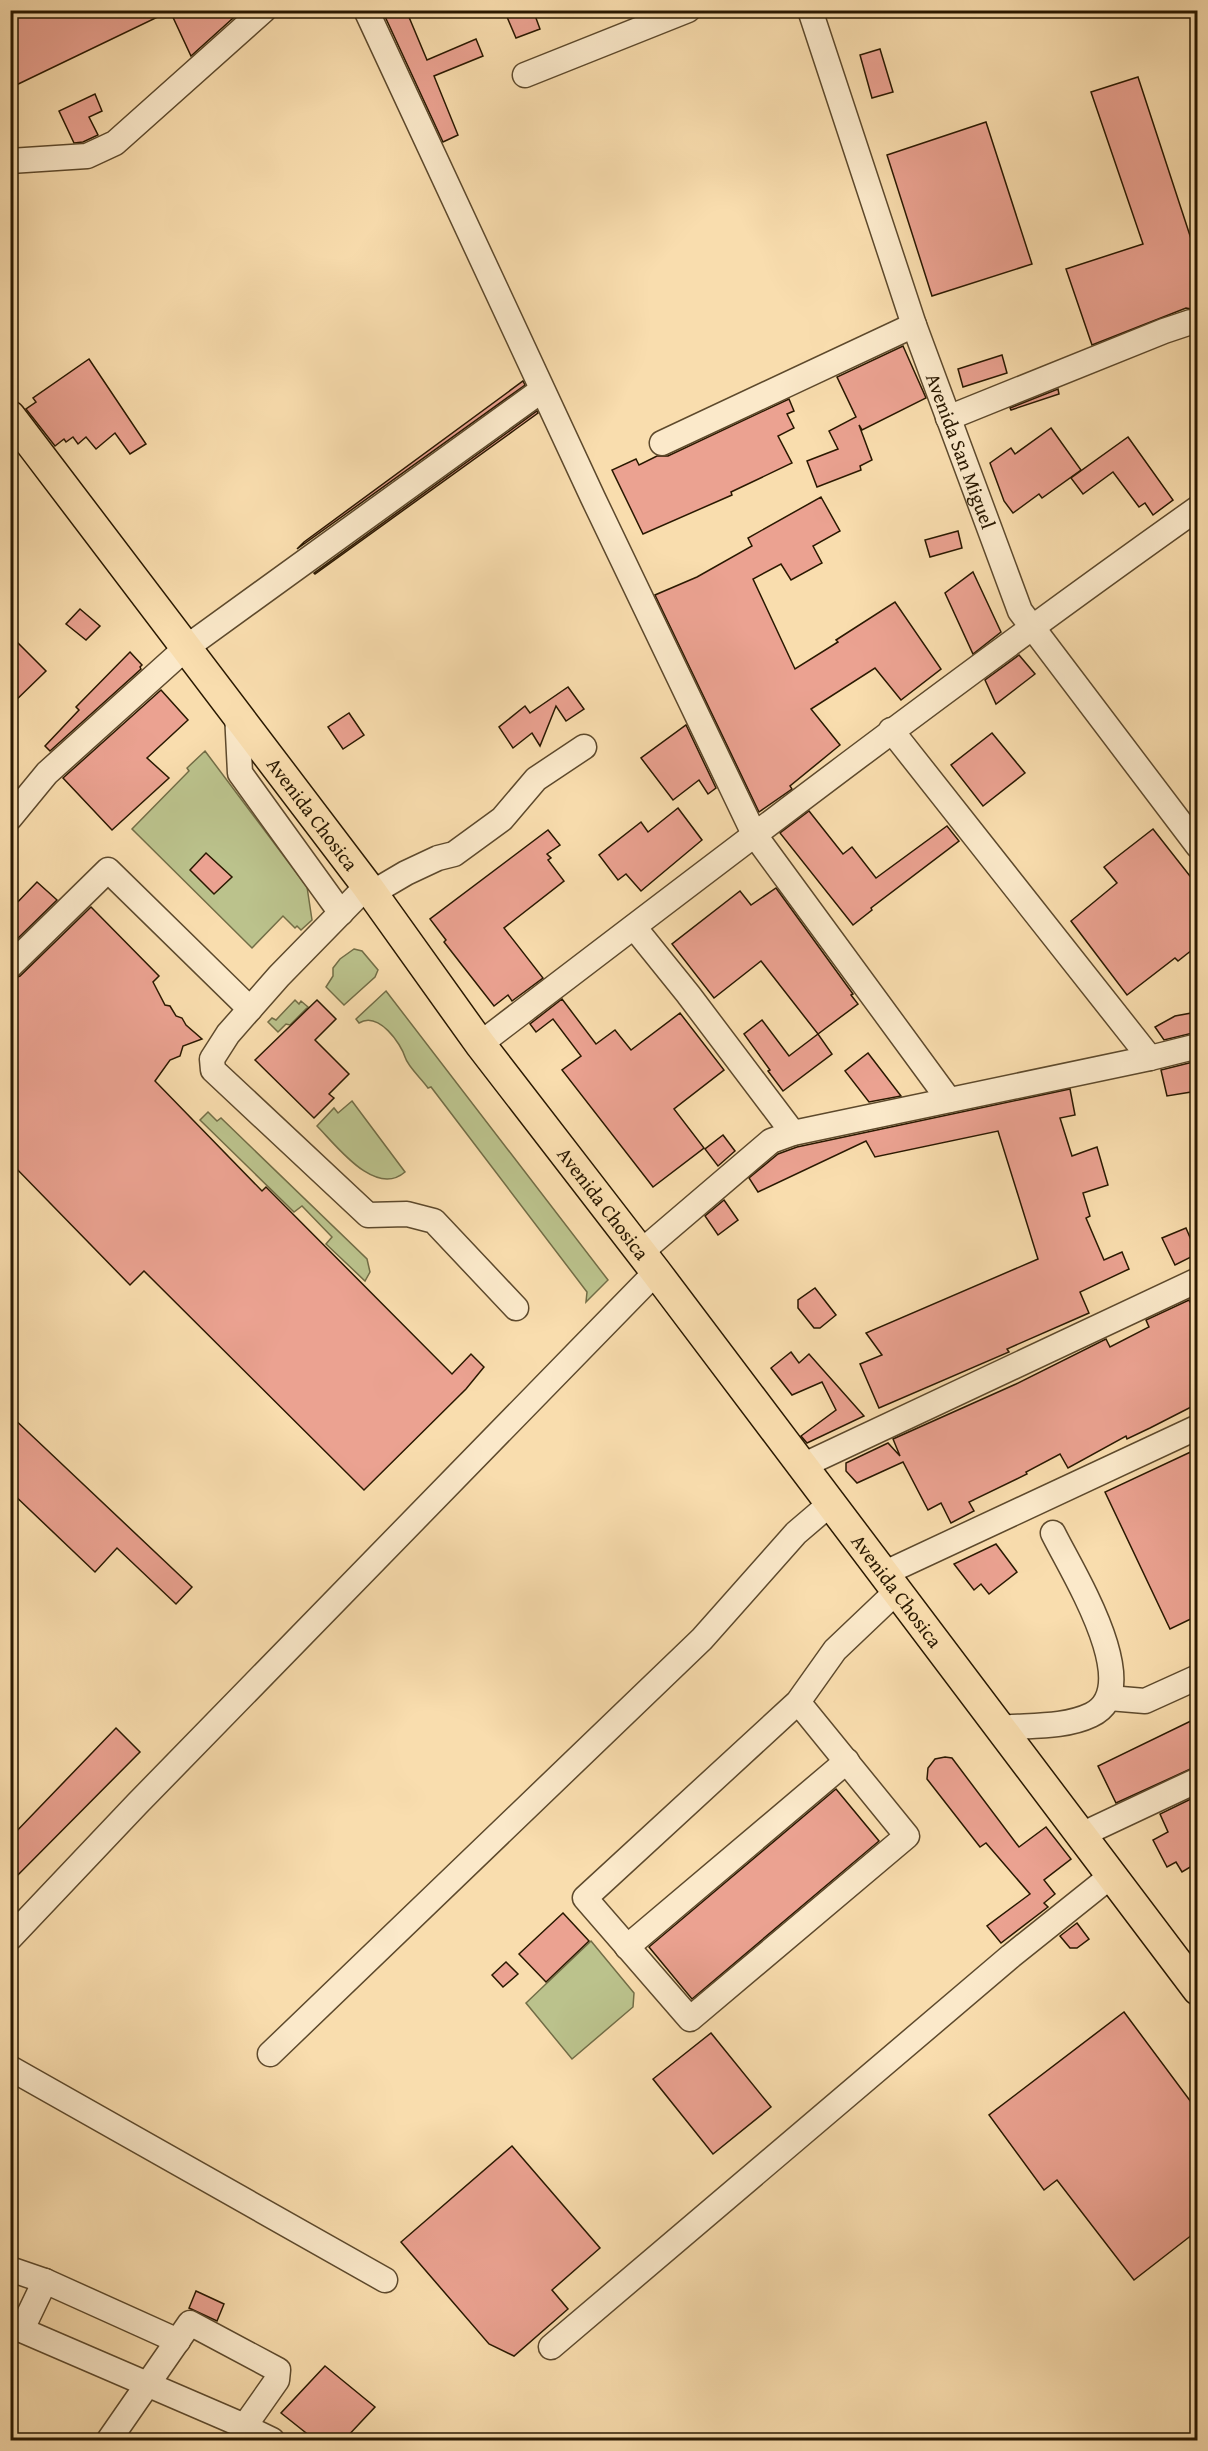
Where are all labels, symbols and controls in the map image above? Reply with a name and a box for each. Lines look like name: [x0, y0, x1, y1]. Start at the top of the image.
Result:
street label: Avenida San Miguel: [919, 369, 1003, 533]
street label: Avenida Chosica: [260, 751, 366, 877]
street label: Avenida Chosica: [551, 1141, 657, 1266]
street label: Avenida Chosica: [845, 1528, 950, 1654]

